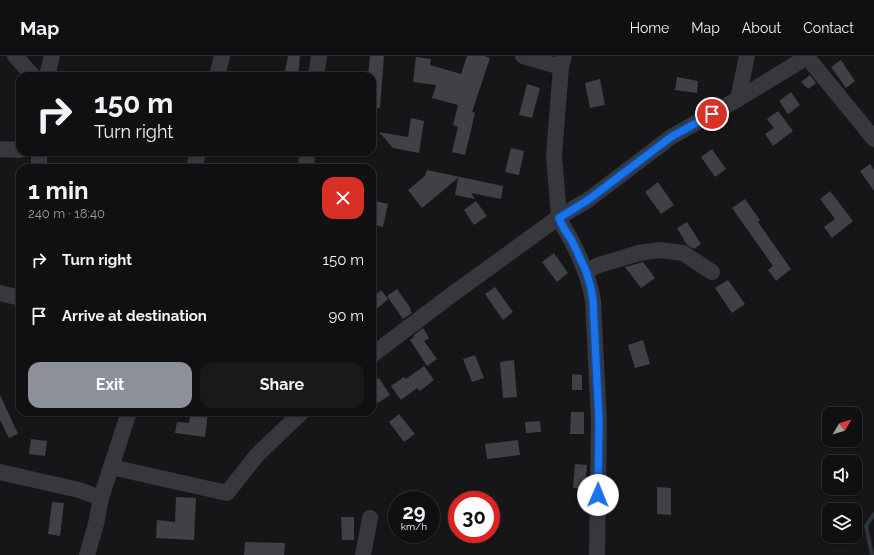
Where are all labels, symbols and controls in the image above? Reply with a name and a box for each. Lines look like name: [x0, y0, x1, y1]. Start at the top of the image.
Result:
text: Map: [20, 17, 59, 39]
text: Home: [630, 20, 669, 36]
text: Map: [691, 20, 720, 36]
text: About: [742, 20, 781, 36]
text: Contact: [803, 20, 854, 36]
text: 150 m: [94, 87, 173, 120]
icon: right: [28, 88, 80, 140]
pin: [695, 97, 729, 131]
icon: arrive: [701, 103, 723, 125]
text: Turn right: [94, 121, 173, 142]
text: 1 min: [28, 176, 89, 205]
button: close: [322, 177, 364, 219]
text: 240 m · 18:40: [28, 206, 105, 221]
icon: right: [28, 249, 50, 271]
text: Turn right: [62, 251, 132, 269]
text: 150 m: [323, 251, 364, 269]
icon: arrive: [28, 305, 50, 327]
text: Arrive at destination: [62, 307, 207, 325]
text: 90 m: [328, 307, 364, 325]
button: Exit: [28, 362, 192, 408]
button: Share: [200, 362, 364, 408]
north arrow: [822, 407, 862, 447]
map controls: [822, 407, 862, 543]
button: sound: [822, 455, 862, 495]
position arrow: [577, 474, 619, 516]
speed limit sign: 30: [448, 491, 500, 543]
text: 29: [402, 500, 426, 524]
button: layers: [822, 503, 862, 543]
text: km/h: [401, 521, 427, 532]

